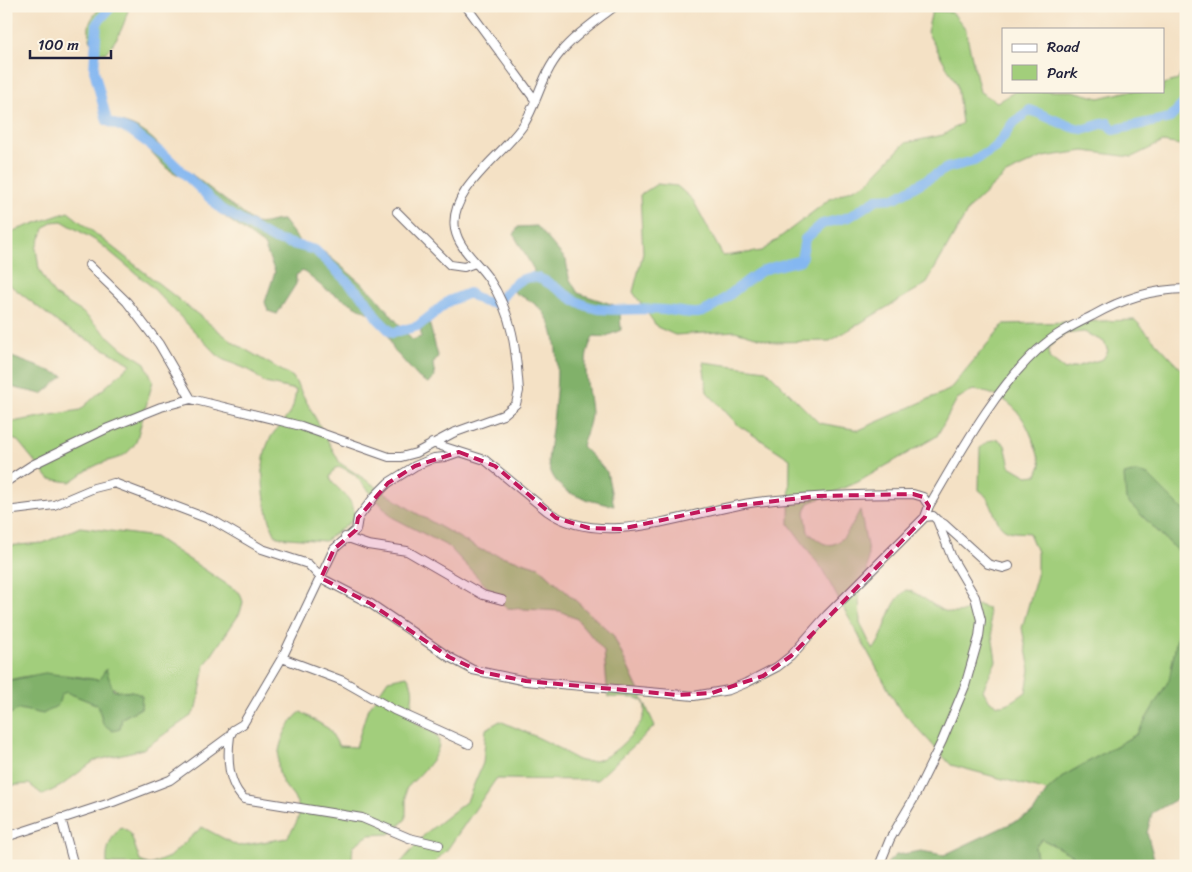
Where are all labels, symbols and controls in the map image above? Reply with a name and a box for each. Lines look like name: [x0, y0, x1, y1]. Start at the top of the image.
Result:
scale bar: [30, 28, 111, 60]
legend: [1002, 28, 1164, 92]
text: 100 m: [38, 32, 79, 58]
text: Road: [1047, 34, 1080, 60]
text: Park: [1047, 60, 1078, 86]

